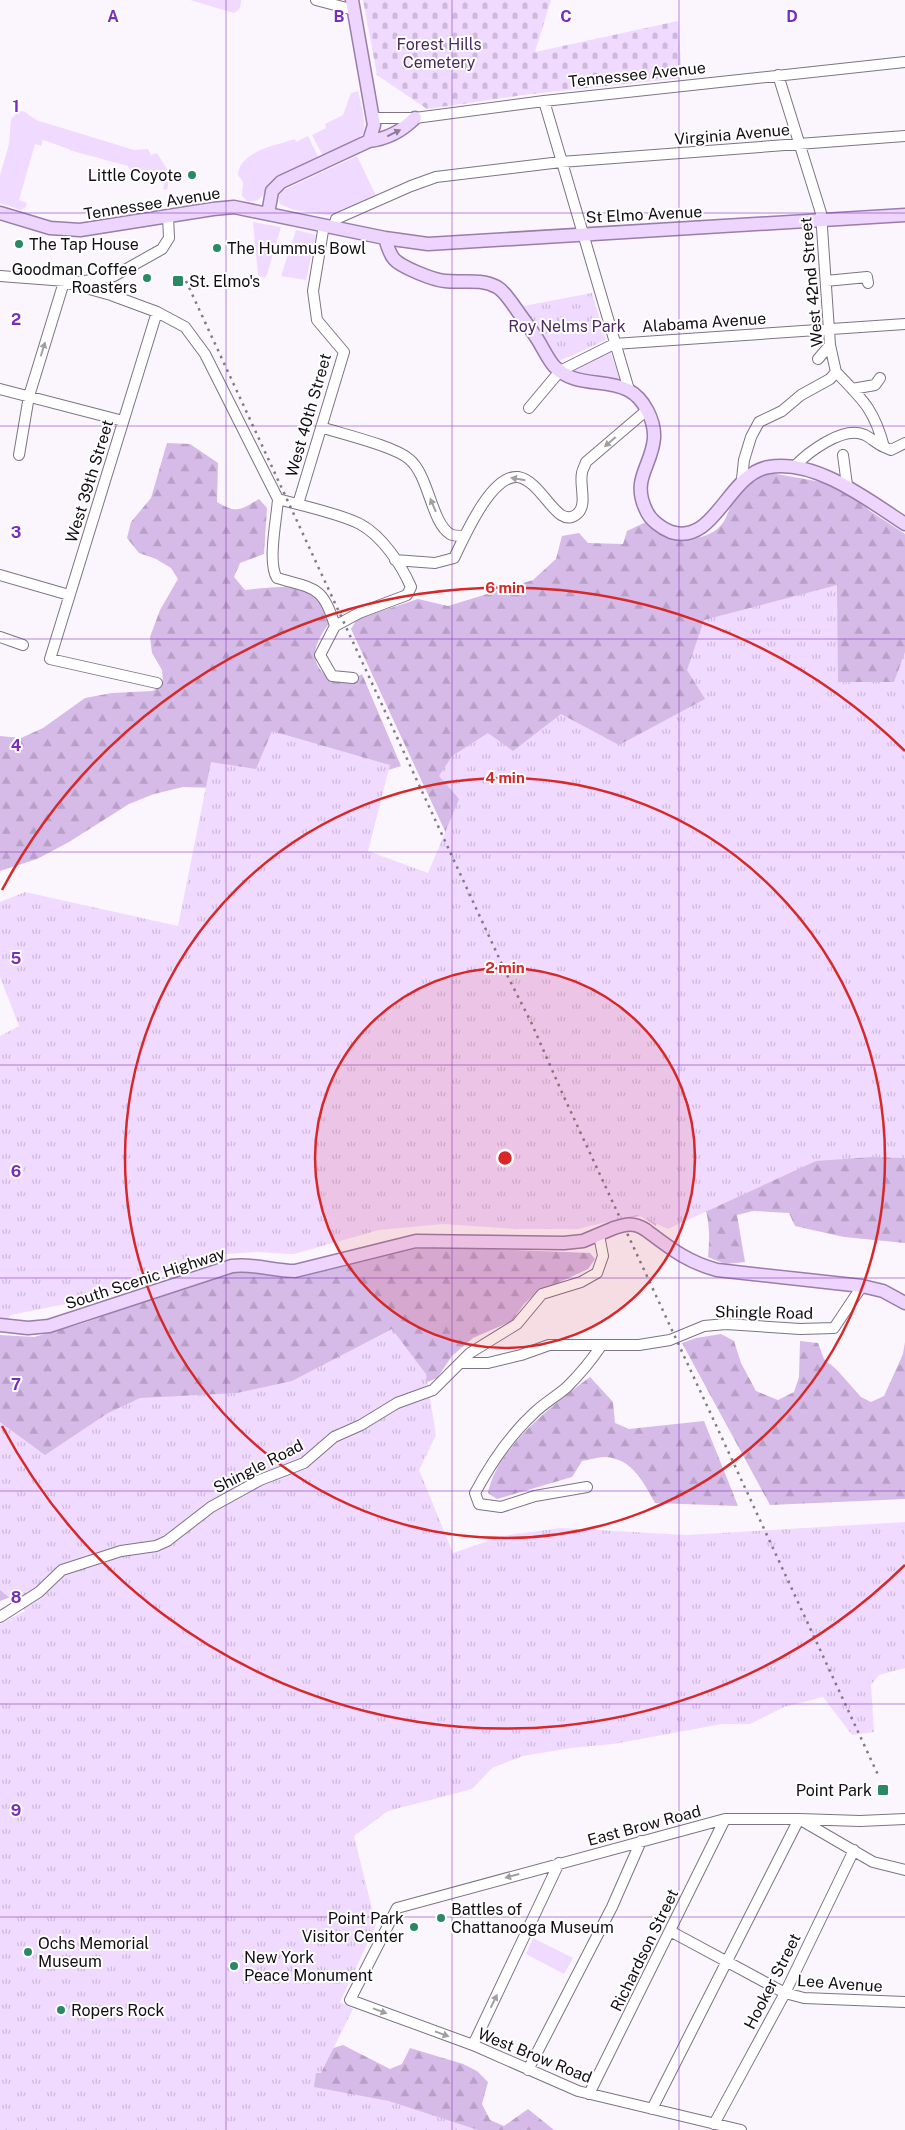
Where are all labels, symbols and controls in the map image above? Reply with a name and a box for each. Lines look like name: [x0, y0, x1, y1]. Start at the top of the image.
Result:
text: A: [107, 7, 119, 26]
text: B: [334, 7, 345, 26]
text: C: [560, 7, 572, 26]
text: D: [786, 7, 798, 26]
park label: Forest Hills Cemetery: [396, 35, 482, 72]
street label: Tennessee Avenue: [567, 58, 707, 91]
text: 1: [13, 97, 19, 116]
street label: Virginia Avenue: [674, 120, 791, 149]
one-way arrow: [387, 129, 401, 137]
place label: Little Coyote: [88, 166, 182, 185]
marker: Little Coyote: [186, 169, 198, 181]
street label: Tennessee Avenue: [82, 183, 222, 224]
street label: St Elmo Avenue: [585, 202, 703, 227]
street label: West 42nd Street: [796, 216, 827, 348]
place label: The Tap House: [29, 235, 139, 254]
marker: The Tap House: [13, 238, 25, 250]
place label: The Hummus Bowl: [227, 239, 366, 258]
marker: The Hummus Bowl: [211, 242, 223, 254]
place label: Goodman Coffee Roasters: [12, 260, 137, 297]
marker: Goodman Coffee Roasters: [141, 272, 153, 284]
place label: St. Elmo's: [189, 272, 260, 291]
marker: St. Elmo's: [171, 274, 185, 288]
street label: Alabama Avenue: [641, 309, 767, 336]
text: 2: [11, 310, 21, 329]
park label: Roy Nelms Park: [508, 317, 626, 336]
one-way arrow: [40, 342, 48, 357]
street label: West 40th Street: [282, 351, 335, 479]
street label: West 39th Street: [62, 417, 117, 545]
one-way arrow: [604, 436, 616, 447]
one-way arrow: [509, 475, 525, 483]
one-way arrow: [429, 498, 437, 512]
text: 3: [11, 523, 21, 542]
text: 6 min: [485, 579, 525, 596]
text: 4: [11, 736, 22, 755]
text: 4 min: [485, 769, 525, 786]
text: 5: [11, 949, 22, 968]
text: 2 min: [485, 959, 525, 976]
centre of rings: [496, 1149, 514, 1167]
text: 6: [11, 1162, 21, 1181]
street label: South Scenic Highway: [63, 1244, 228, 1313]
street label: Shingle Road: [715, 1302, 813, 1323]
text: 7: [11, 1375, 21, 1394]
street label: Shingle Road: [210, 1436, 306, 1497]
text: 8: [11, 1588, 22, 1607]
place label: Point Park: [796, 1781, 872, 1800]
marker: Point Park: [876, 1783, 890, 1797]
text: 9: [11, 1801, 21, 1820]
street label: East Brow Road: [585, 1801, 703, 1850]
one-way arrow: [505, 1872, 520, 1880]
street label: Richardson Street: [607, 1886, 682, 2015]
place label: Battles of Chattanooga Museum: [451, 1900, 614, 1937]
place label: Point Park Visitor Center: [302, 1909, 404, 1946]
marker: Battles of Chattanooga Museum: [435, 1912, 447, 1924]
marker: Point Park Visitor Center: [408, 1921, 420, 1933]
street label: Hooker Street: [740, 1930, 805, 2032]
place label: Ochs Memorial Museum: [38, 1934, 149, 1971]
marker: Ochs Memorial Museum: [22, 1946, 34, 1958]
place label: New York Peace Monument: [244, 1948, 373, 1985]
marker: New York Peace Monument: [228, 1960, 240, 1972]
street label: Lee Avenue: [797, 1971, 883, 1996]
one-way arrow: [490, 1994, 498, 2008]
place label: Ropers Rock: [71, 2001, 165, 2020]
marker: Ropers Rock: [55, 2004, 67, 2016]
one-way arrow: [373, 2008, 388, 2015]
street label: West Brow Road: [475, 2024, 595, 2087]
one-way arrow: [434, 2031, 449, 2038]

